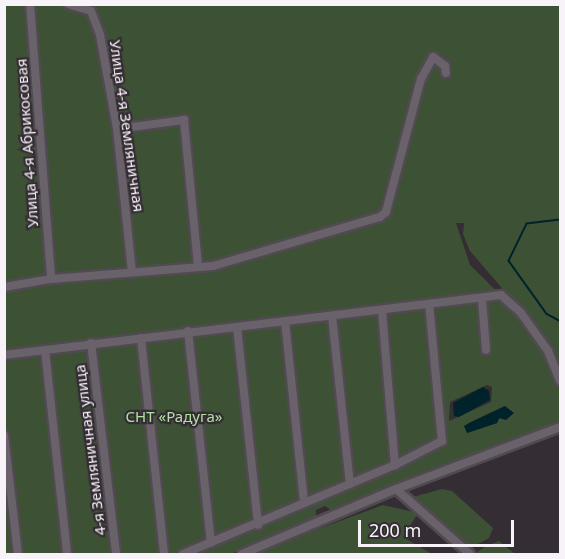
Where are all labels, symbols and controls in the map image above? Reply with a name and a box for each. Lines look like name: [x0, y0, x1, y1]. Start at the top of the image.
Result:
street label: Улица 4-я Земляничная: [106, 39, 148, 213]
street label: Улица 4-я Абрикосовая: [12, 58, 42, 228]
street label: 4-я Земляничная улица: [71, 364, 109, 536]
park label: СНТ «Радуга»: [126, 408, 222, 426]
scale bar: [361, 508, 517, 546]
text: 200 m: [369, 518, 421, 542]

